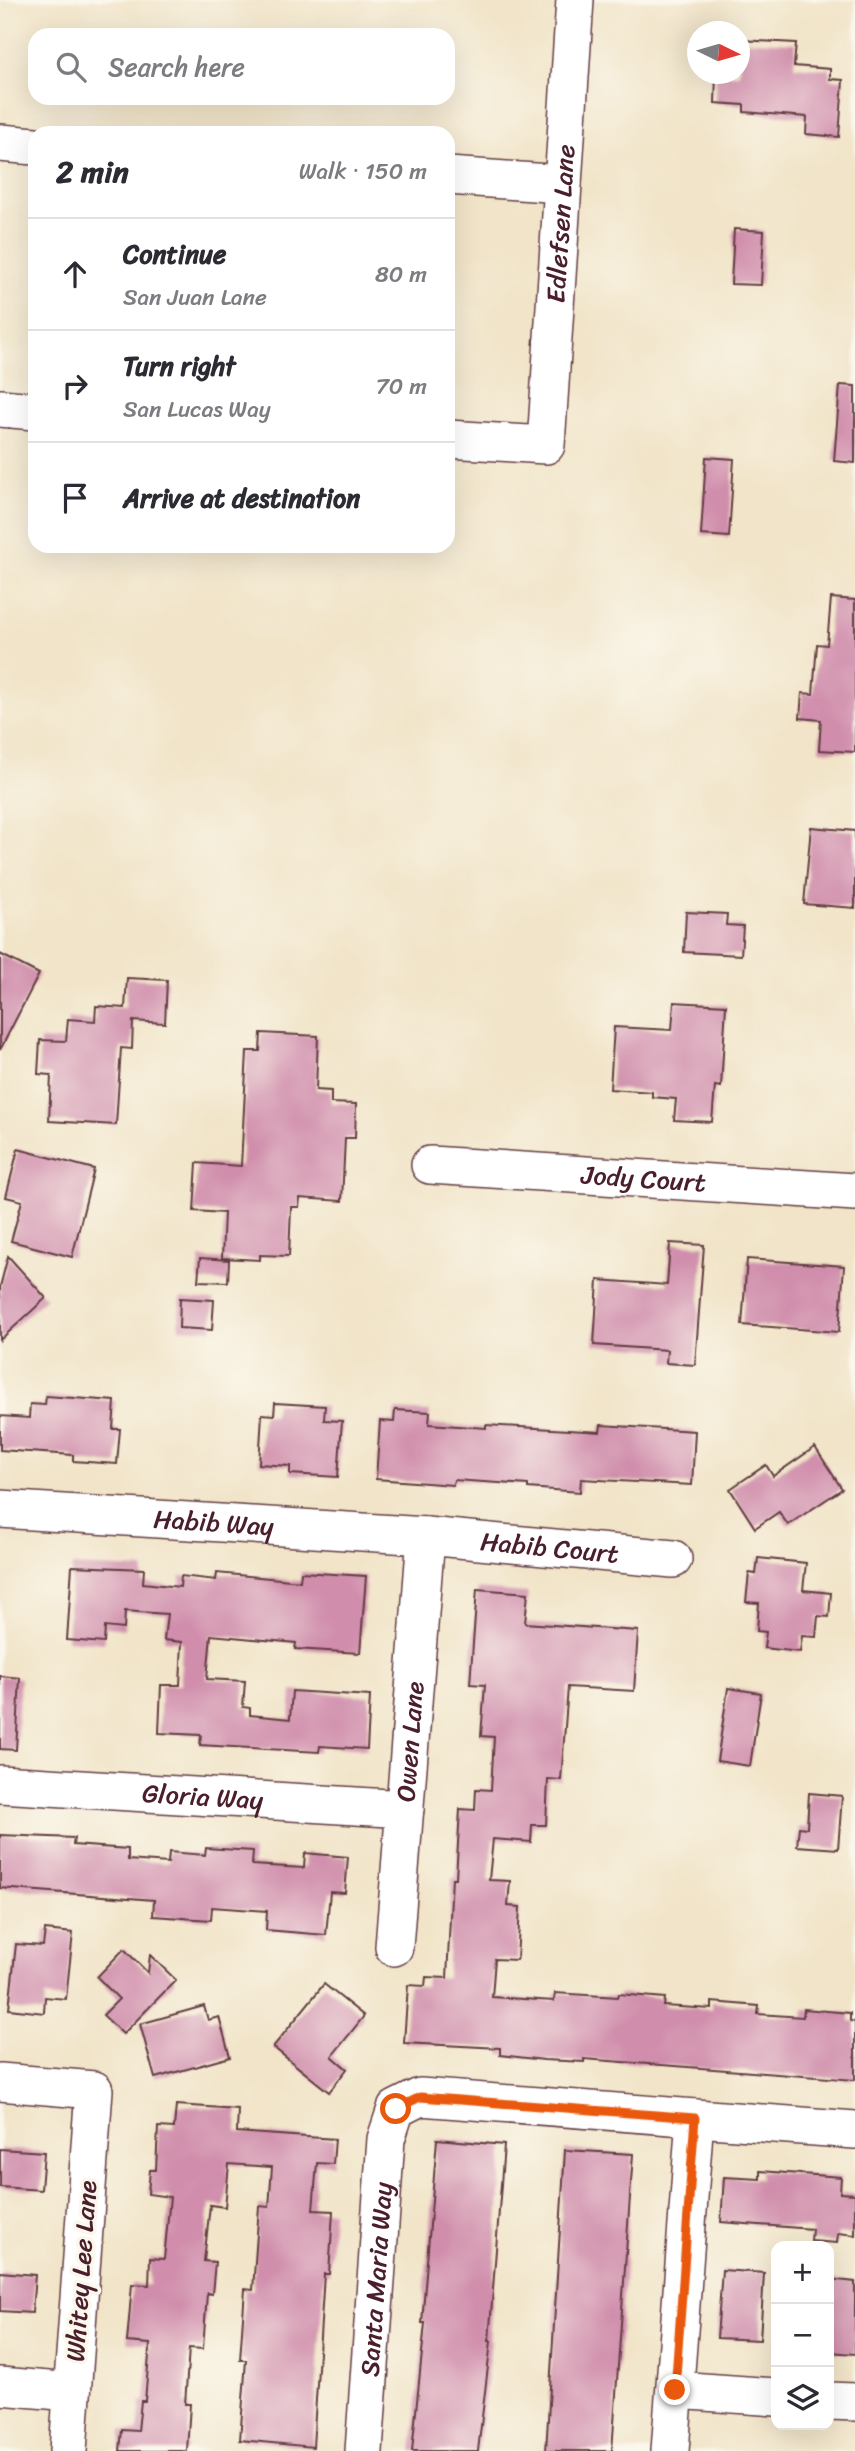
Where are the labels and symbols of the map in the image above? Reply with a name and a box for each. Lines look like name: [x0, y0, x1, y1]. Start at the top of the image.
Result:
north arrow: [687, 21, 750, 84]
street label: Edlefsen Lane: [532, 143, 589, 304]
street label: Jody Court: [579, 1152, 707, 1205]
street label: Habib Way: [152, 1496, 276, 1549]
street label: Habib Court: [478, 1518, 621, 1577]
street label: Owen Lane: [382, 1679, 438, 1804]
street label: Gloria Way: [141, 1770, 265, 1823]
route start: [380, 2093, 411, 2124]
street label: Whitey Lee Lane: [52, 2178, 110, 2363]
street label: Santa Maria Way: [346, 2180, 406, 2378]
route end: [659, 2374, 690, 2405]

